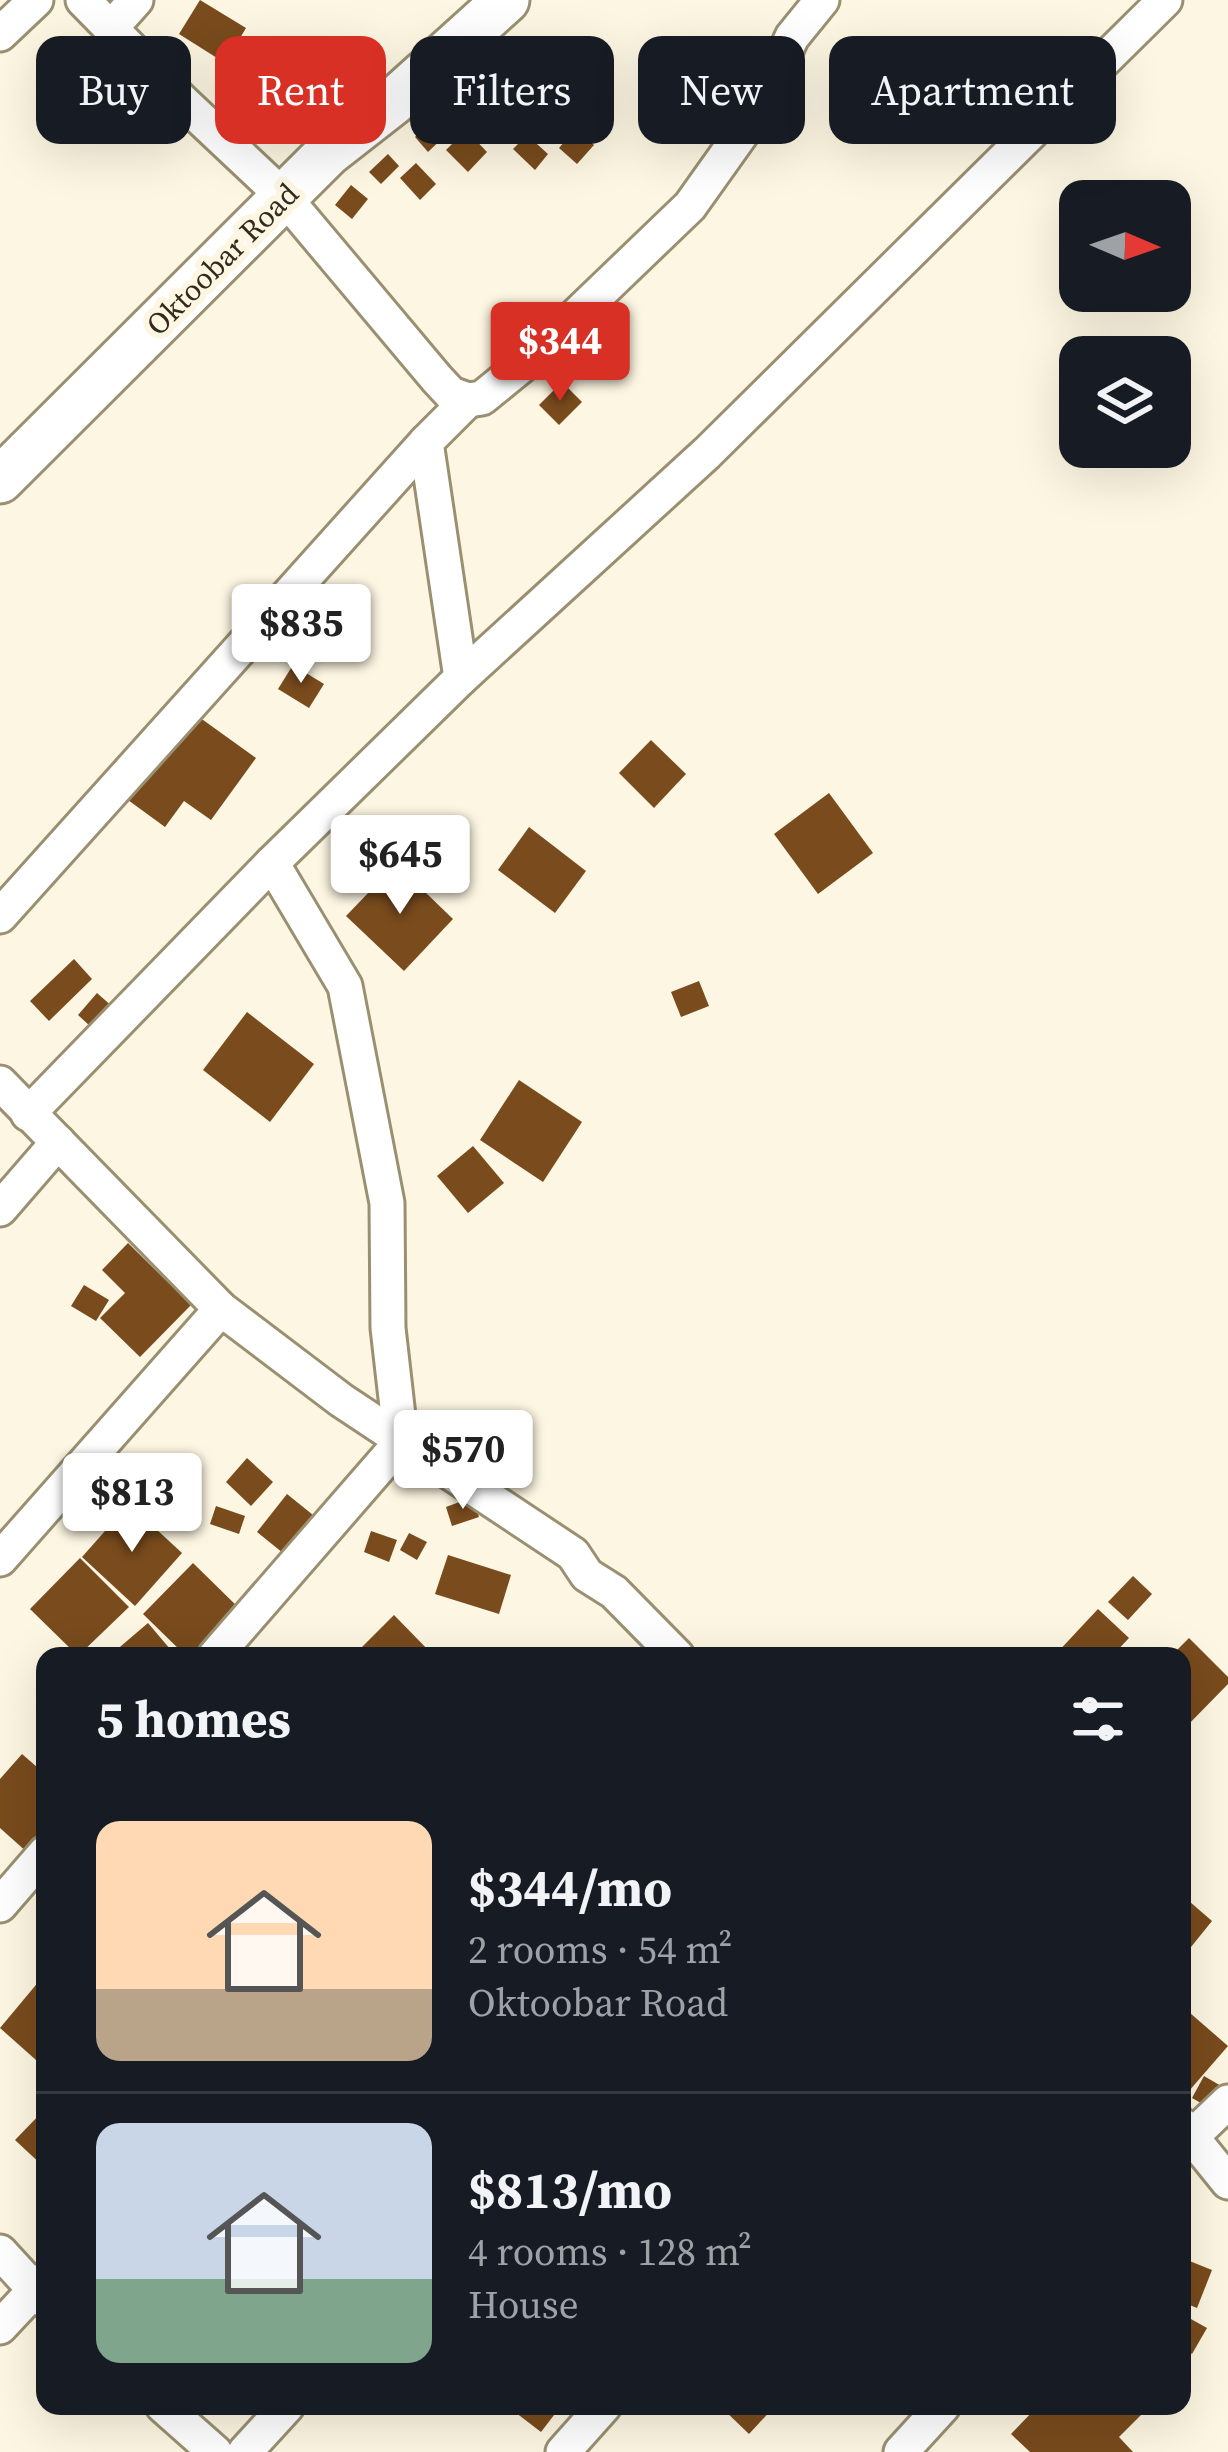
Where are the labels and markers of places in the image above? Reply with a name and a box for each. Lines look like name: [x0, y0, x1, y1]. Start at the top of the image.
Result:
pin: $344: [489, 302, 631, 404]
pin: $835: [230, 584, 372, 686]
pin: $645: [329, 815, 471, 917]
pin: $570: [392, 1410, 534, 1512]
pin: $813: [61, 1453, 203, 1555]

